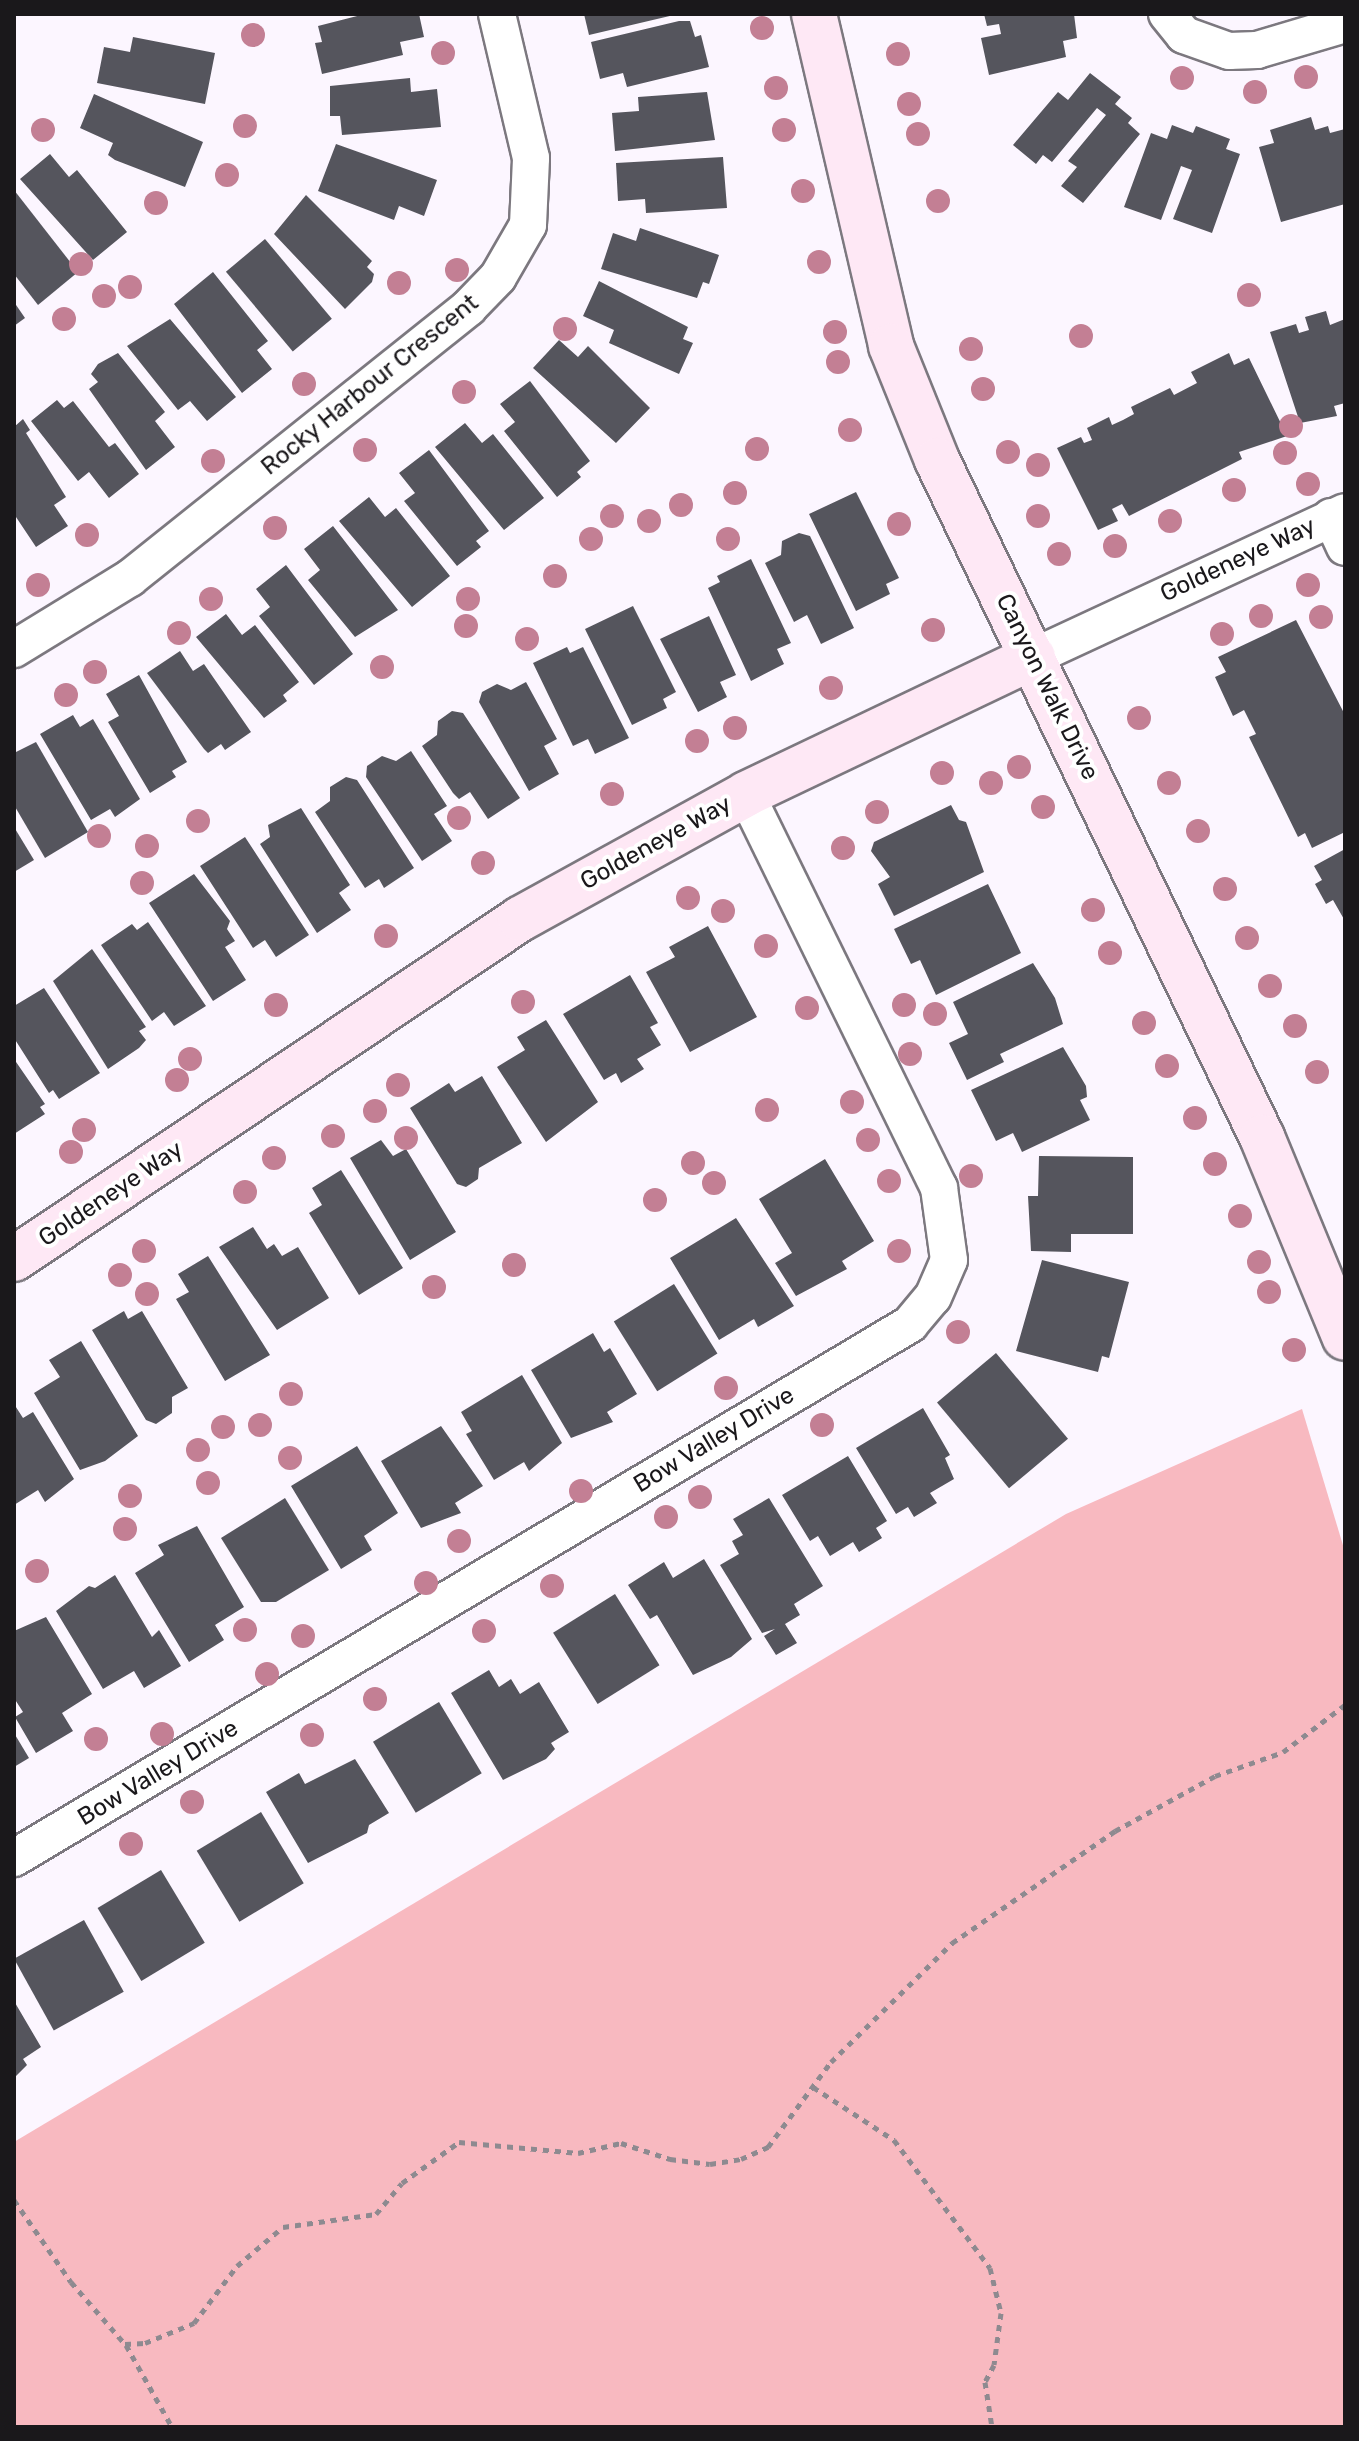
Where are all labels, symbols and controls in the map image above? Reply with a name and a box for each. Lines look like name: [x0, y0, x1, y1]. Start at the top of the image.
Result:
street label: Rocky Harbour Crescent: [255, 288, 485, 482]
street label: Goldeneye Way: [1156, 511, 1320, 609]
street label: Canyon Walk Drive: [989, 589, 1105, 785]
street label: Goldeneye Way: [575, 790, 737, 896]
street label: Goldeneye Way: [33, 1135, 189, 1253]
street label: Bow Valley Drive: [628, 1380, 800, 1500]
street label: Bow Valley Drive: [72, 1713, 244, 1833]

